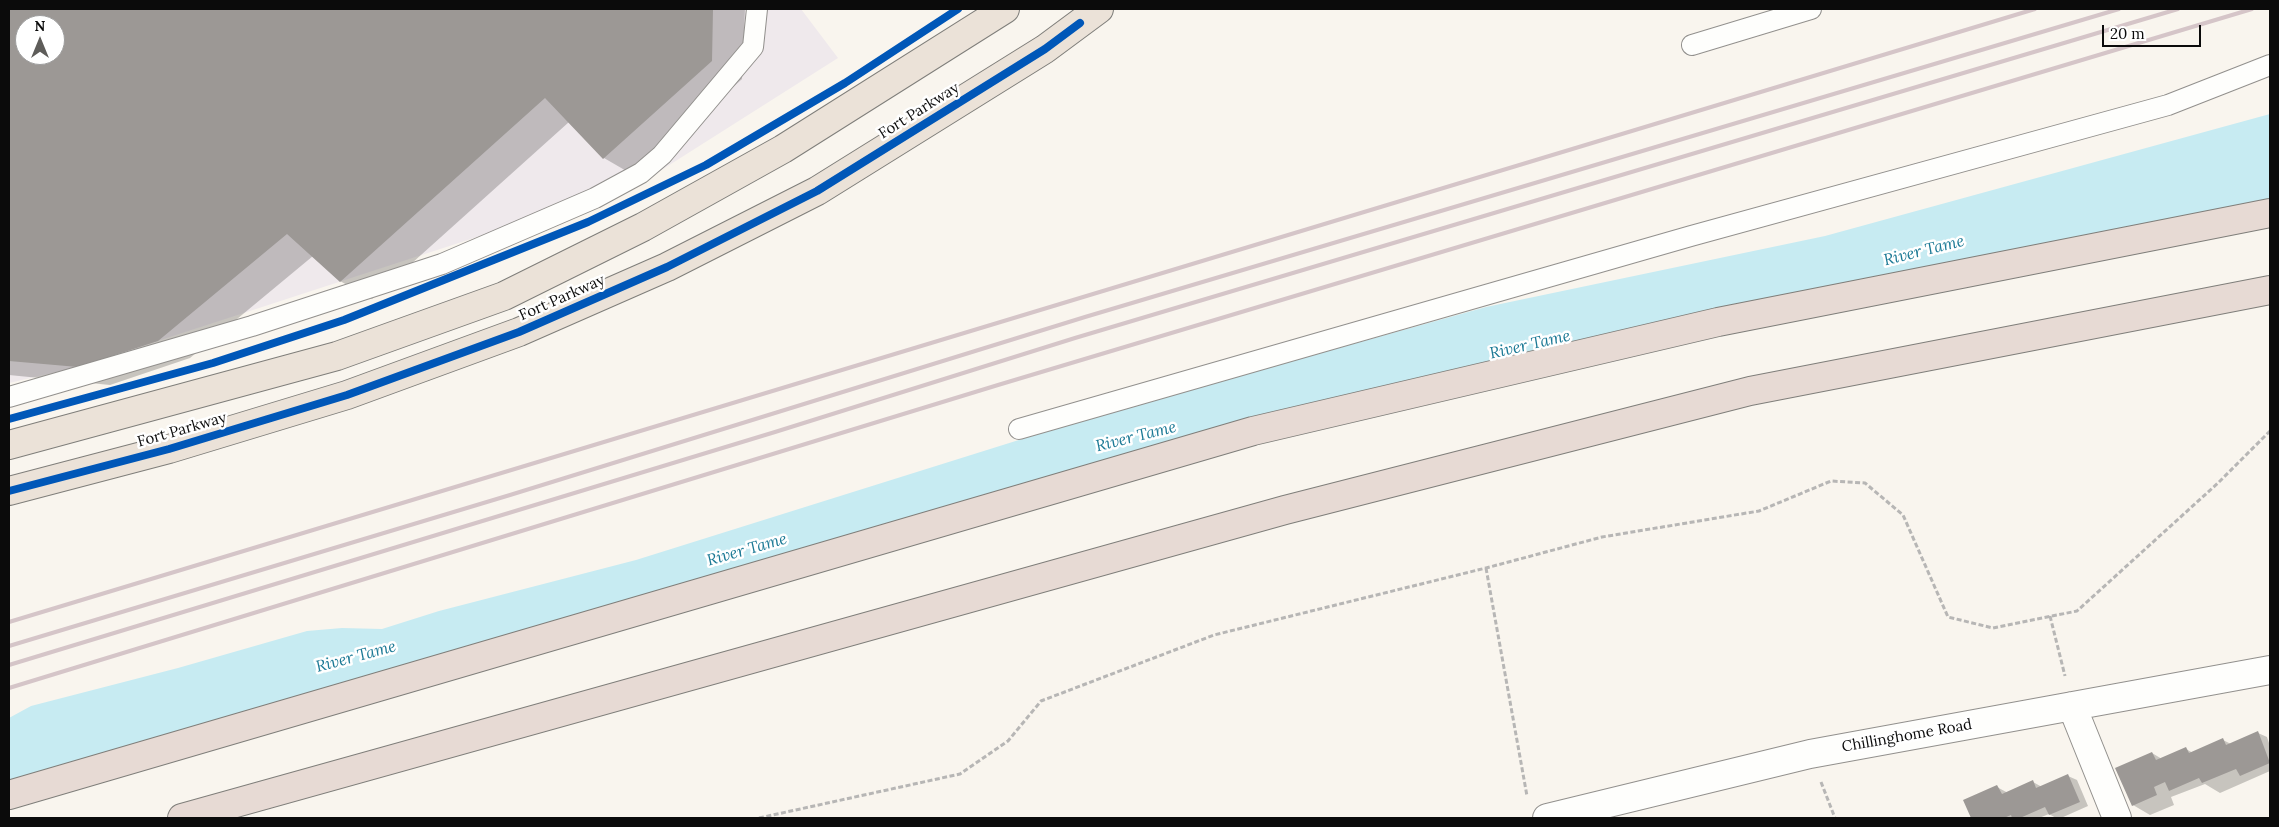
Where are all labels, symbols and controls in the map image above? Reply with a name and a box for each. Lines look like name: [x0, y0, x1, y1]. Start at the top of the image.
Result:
north arrow: [15, 15, 65, 65]
scale bar: [2104, 15, 2203, 47]
text: N: [35, 17, 45, 35]
text: 20 m: [2110, 24, 2145, 43]
street label: Fort Parkway: [875, 79, 963, 143]
water label: River Tame: [1882, 232, 1966, 270]
street label: Fort Parkway: [516, 271, 608, 325]
water label: River Tame: [1488, 326, 1572, 364]
street label: Fort Parkway: [135, 409, 229, 451]
water label: River Tame: [1094, 418, 1178, 456]
water label: River Tame: [705, 529, 789, 571]
water label: River Tame: [314, 637, 398, 677]
street label: Chillinghome Road: [1841, 716, 1973, 756]

